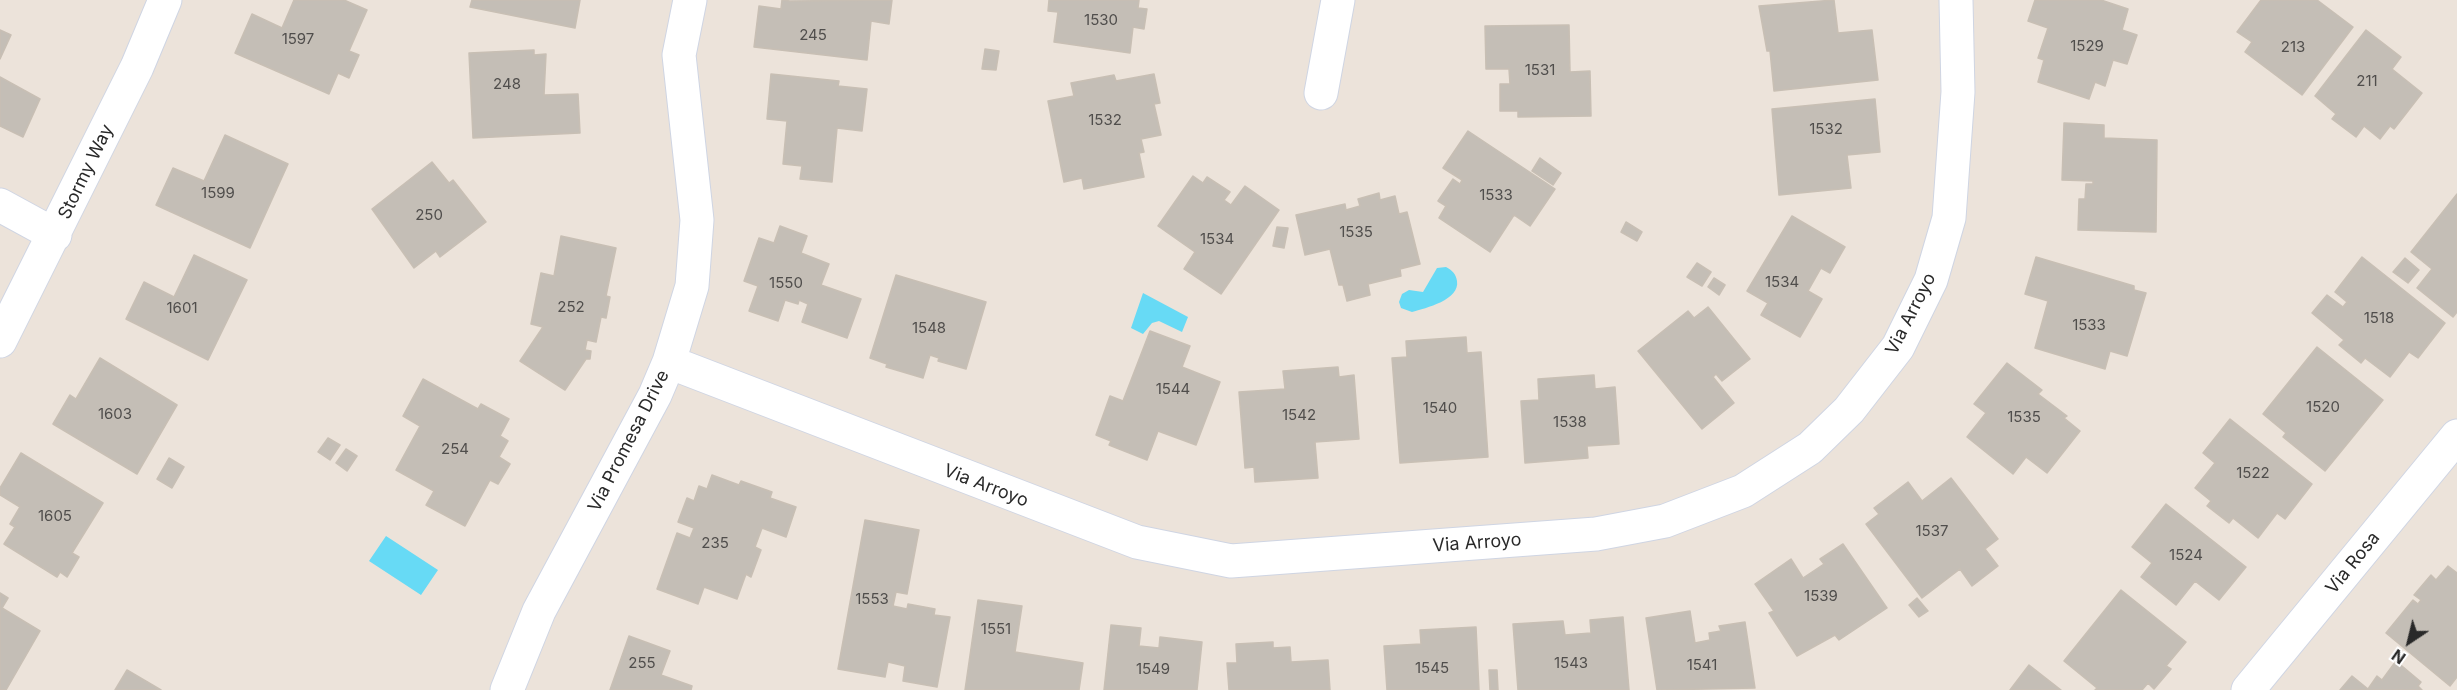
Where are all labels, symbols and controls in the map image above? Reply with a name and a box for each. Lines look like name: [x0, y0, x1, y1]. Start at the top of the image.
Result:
house number: 1530: [1084, 11, 1118, 29]
house number: 245: [799, 26, 827, 44]
house number: 1597: [282, 30, 314, 48]
house number: 1529: [2070, 37, 2104, 55]
house number: 213: [2281, 38, 2305, 56]
house number: 1531: [1525, 61, 1555, 79]
house number: 211: [2356, 72, 2378, 90]
house number: 248: [493, 75, 521, 93]
house number: 1532: [1088, 111, 1122, 129]
house number: 1532: [1809, 120, 1843, 138]
street label: Stormy Way: [54, 121, 118, 223]
house number: 1599: [201, 184, 235, 202]
house number: 1533: [1479, 186, 1513, 204]
house number: 250: [415, 206, 443, 224]
house number: 1535: [1339, 223, 1373, 241]
house number: 1534: [1200, 230, 1234, 248]
street label: Via Arroyo: [1881, 269, 1941, 359]
house number: 1534: [1765, 273, 1799, 291]
house number: 1550: [769, 274, 803, 292]
house number: 252: [557, 298, 585, 316]
house number: 1601: [167, 299, 197, 317]
house number: 1518: [2364, 309, 2394, 327]
house number: 1533: [2072, 316, 2106, 334]
house number: 1548: [912, 319, 946, 337]
street label: Via Promesa Drive: [584, 366, 674, 516]
house number: 1544: [1156, 380, 1190, 398]
house number: 1520: [2306, 398, 2340, 416]
house number: 1540: [1423, 399, 1457, 417]
house number: 1603: [98, 405, 132, 423]
house number: 1542: [1282, 406, 1316, 424]
house number: 1535: [2007, 408, 2041, 426]
house number: 1538: [1553, 413, 1587, 431]
house number: 254: [441, 440, 469, 458]
street label: Via Arroyo: [941, 460, 1031, 512]
house number: 1522: [2236, 464, 2270, 482]
house number: 1605: [38, 507, 72, 525]
house number: 1537: [1916, 522, 1948, 540]
street label: Via Rosa: [2321, 528, 2385, 598]
street label: Via Arroyo: [1432, 529, 1522, 557]
house number: 235: [701, 534, 729, 552]
house number: 1524: [2169, 546, 2203, 564]
house number: 1539: [1804, 587, 1838, 605]
house number: 1553: [855, 590, 889, 608]
north arrow: [2379, 612, 2439, 672]
house number: 1551: [981, 620, 1011, 638]
text: N: [2388, 645, 2409, 668]
house number: 255: [628, 654, 656, 672]
house number: 1543: [1554, 654, 1588, 672]
house number: 1541: [1687, 656, 1717, 674]
house number: 1545: [1415, 659, 1449, 677]
house number: 1549: [1136, 660, 1170, 678]

